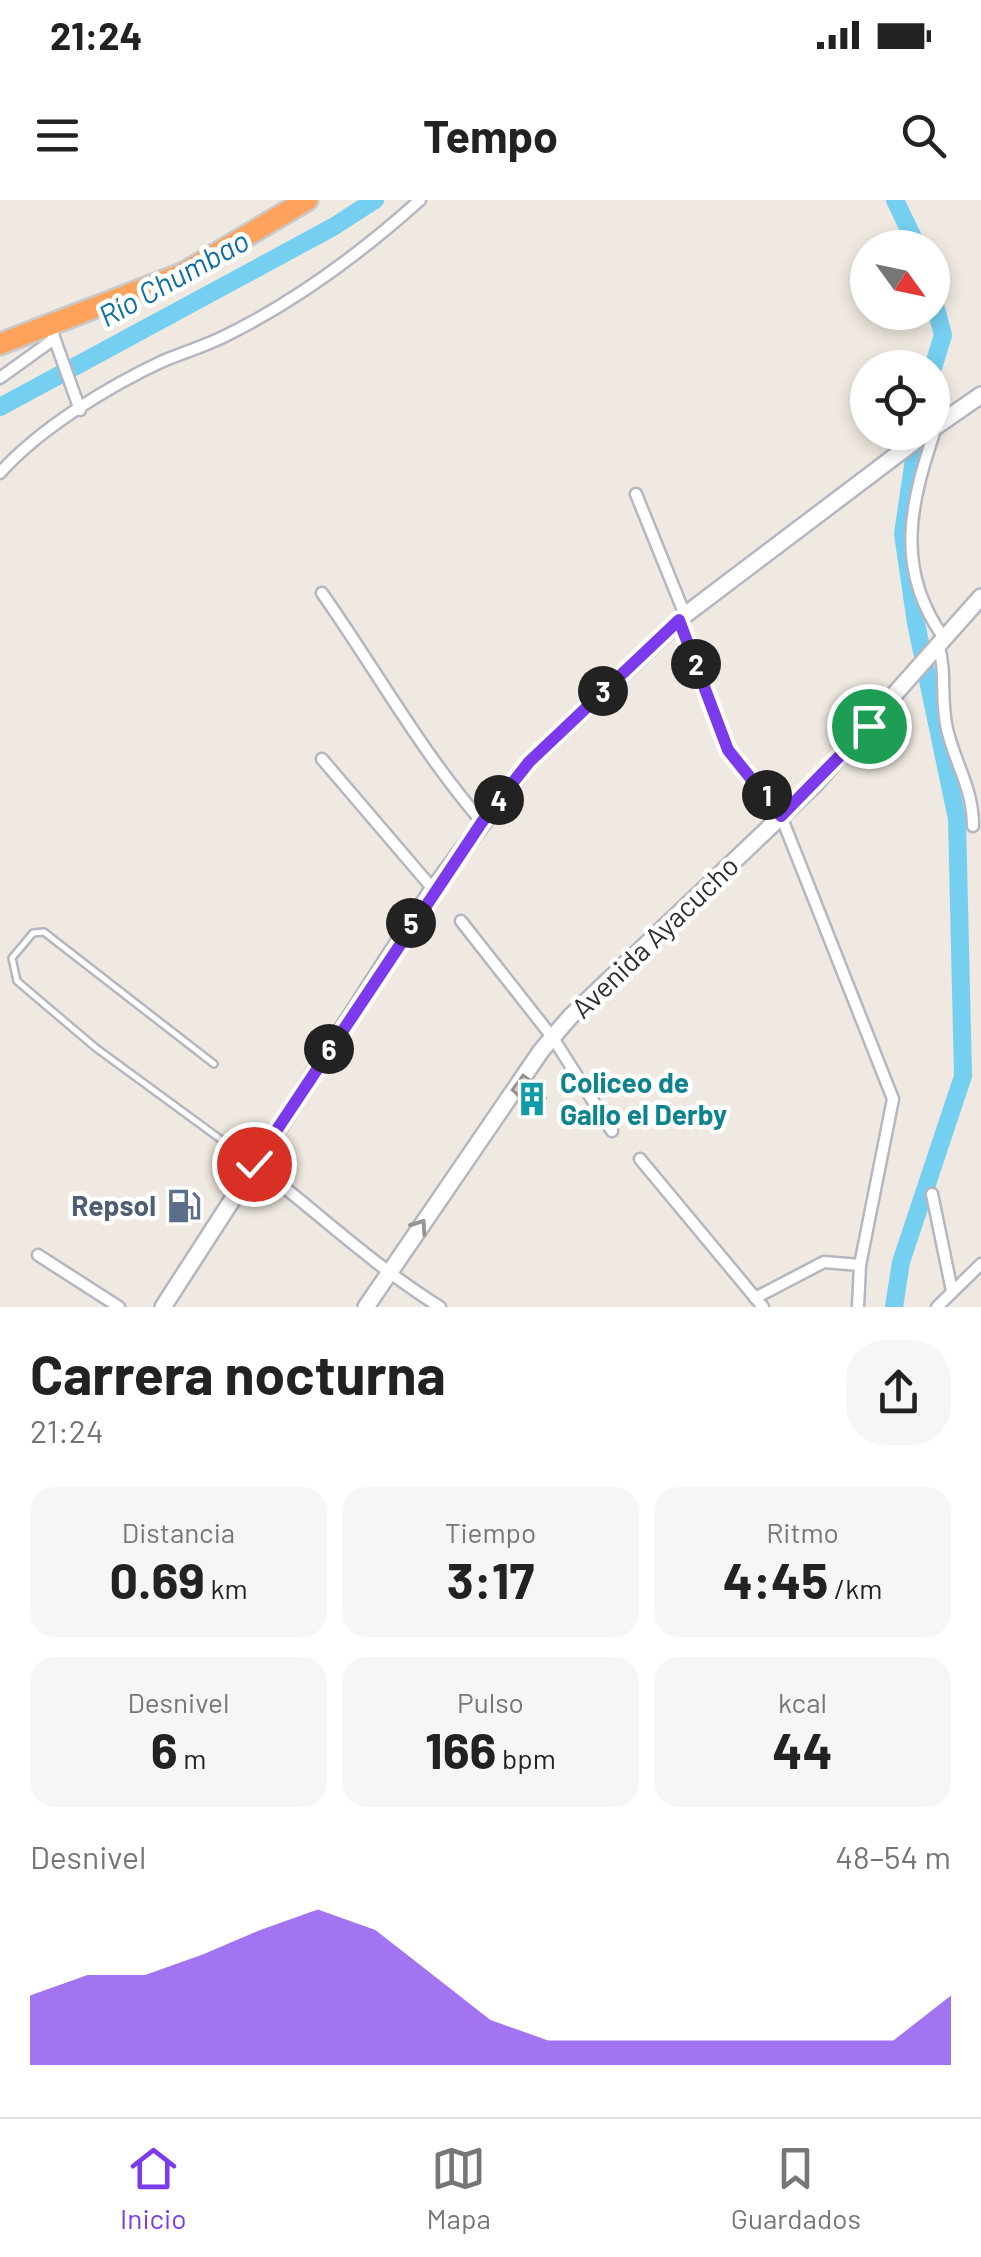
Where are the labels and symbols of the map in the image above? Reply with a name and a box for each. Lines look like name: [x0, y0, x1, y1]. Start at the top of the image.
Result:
water label: Río Chumbao: [92, 221, 254, 333]
north arrow: [850, 230, 950, 330]
pin: 2: [671, 639, 721, 689]
pin: 3: [578, 666, 628, 716]
pin: [827, 684, 912, 769]
pin: 1: [742, 770, 792, 820]
pin: 4: [474, 775, 524, 825]
street label: Avenida Ayacucho: [564, 848, 745, 1025]
pin: 5: [386, 898, 436, 948]
pin: 6: [304, 1024, 354, 1074]
place label: Coliceo de Gallo el Derby: [560, 1065, 727, 1131]
building icon: Coliceo de Gallo el Derby: [513, 1080, 551, 1118]
pin: [212, 1122, 297, 1207]
fuel station icon: Repsol: [165, 1187, 203, 1225]
place label: Repsol: [71, 1188, 156, 1222]
one-way arrow: [408, 1219, 427, 1237]

